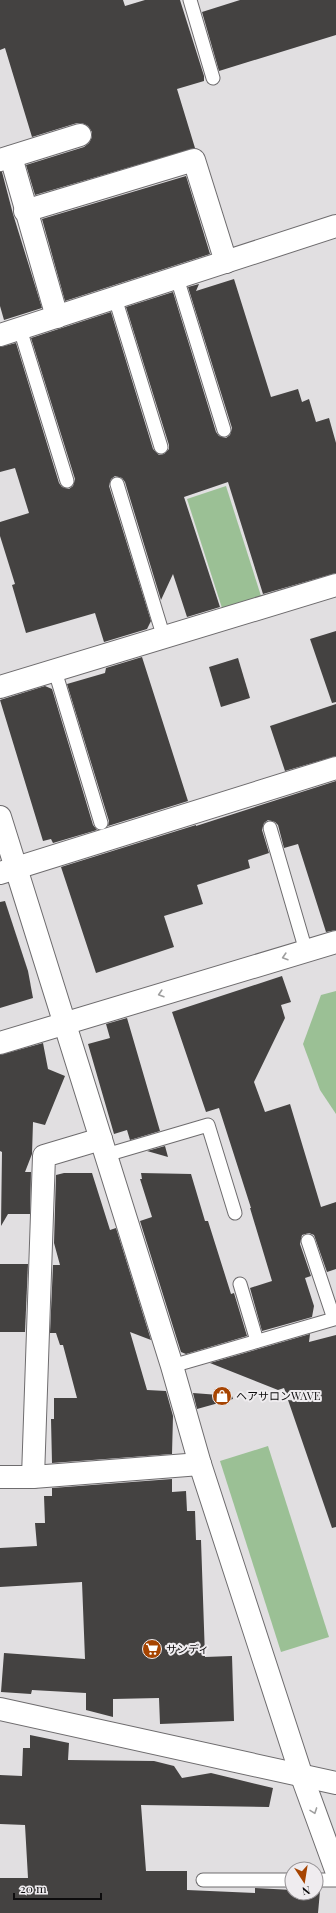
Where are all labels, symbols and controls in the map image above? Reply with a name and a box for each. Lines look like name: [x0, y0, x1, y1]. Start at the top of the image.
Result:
one-way arrow: [282, 952, 289, 961]
one-way arrow: [157, 989, 164, 998]
shop icon: ヘアサロンWAVE: [211, 1385, 233, 1407]
place label: ヘアサロンWAVE: [236, 1388, 321, 1403]
supermarket icon: サンディ: [141, 1638, 163, 1660]
place label: サンディ: [166, 1641, 209, 1656]
one-way arrow: [310, 1807, 318, 1814]
north arrow: [284, 1861, 324, 1901]
scale bar: [14, 1875, 101, 1901]
text: 20 m: [20, 1880, 47, 1896]
text: N: [301, 1883, 312, 1899]

